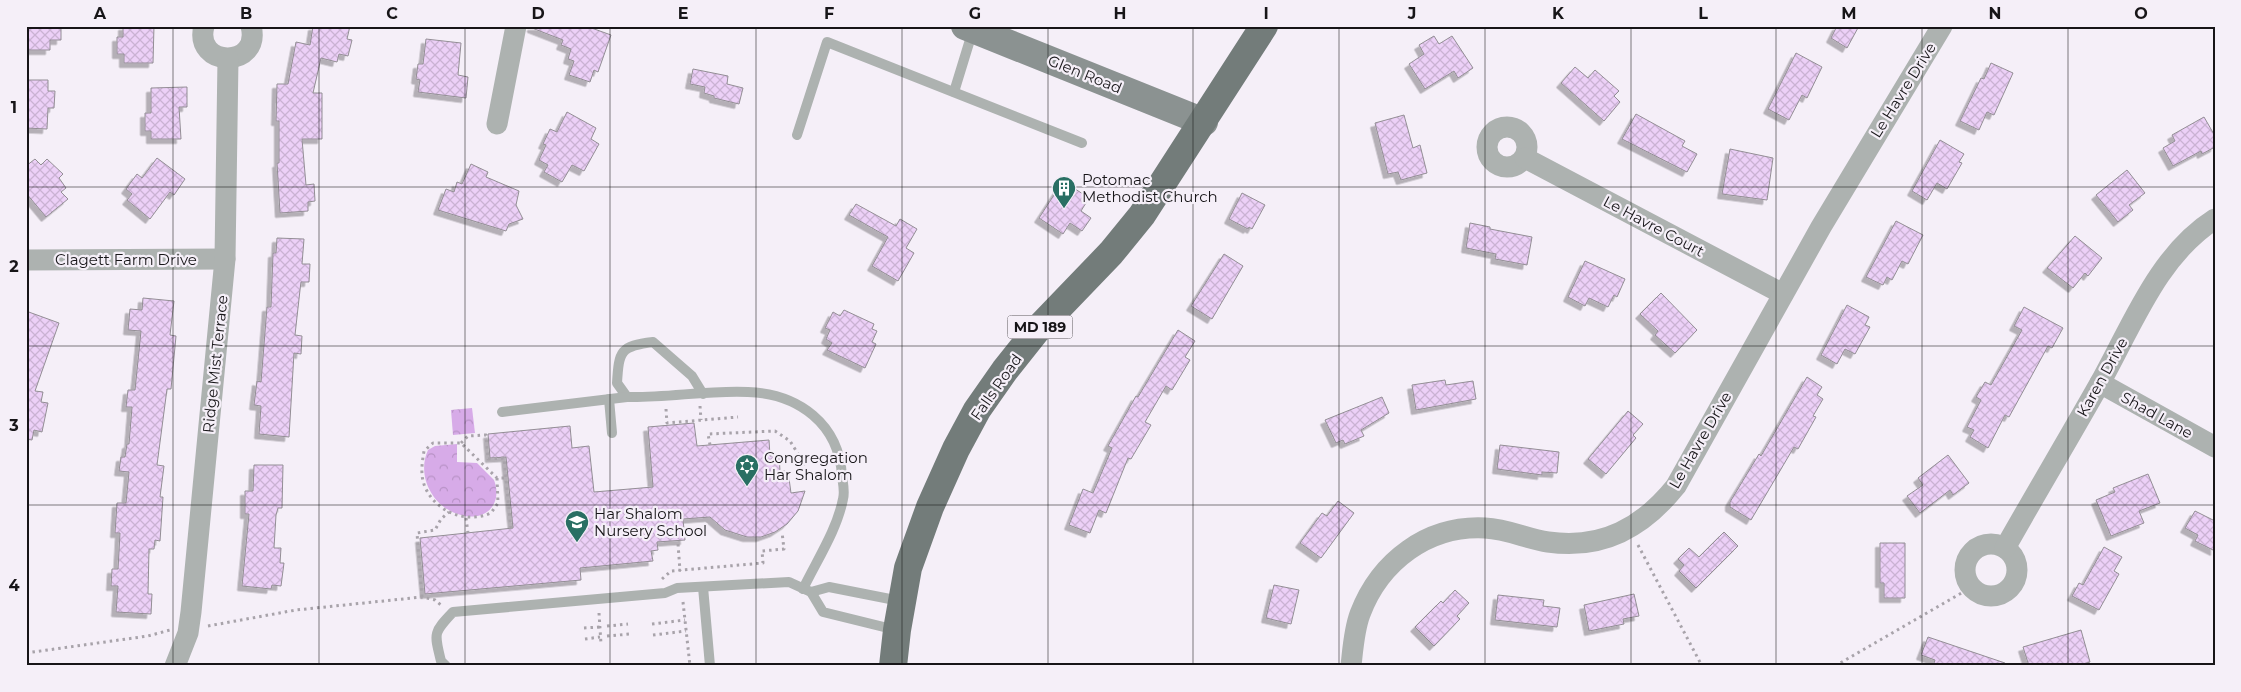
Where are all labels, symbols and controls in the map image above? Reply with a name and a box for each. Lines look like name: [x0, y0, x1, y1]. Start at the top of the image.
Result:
text: A: [93, 4, 107, 23]
text: B: [240, 4, 252, 23]
text: C: [386, 4, 398, 23]
text: D: [531, 4, 545, 23]
text: E: [678, 4, 688, 23]
text: F: [824, 4, 834, 23]
text: G: [969, 4, 981, 23]
text: H: [1114, 4, 1126, 23]
text: I: [1263, 4, 1269, 23]
text: J: [1407, 4, 1416, 23]
text: K: [1552, 4, 1565, 23]
text: L: [1698, 4, 1708, 23]
text: M: [1841, 4, 1857, 23]
text: N: [1989, 4, 2001, 23]
text: O: [2134, 4, 2148, 23]
street label: Le Havre Drive: [1866, 39, 1940, 141]
street label: Glen Road: [1045, 51, 1125, 97]
text: 1: [11, 98, 17, 117]
place label: Potomac Methodist Church: [1082, 170, 1218, 206]
building icon: Potomac Methodist Church: [1051, 175, 1077, 209]
street label: Le Havre Court: [1600, 191, 1708, 261]
street label: Clagett Farm Drive: [55, 250, 197, 269]
text: 2: [9, 257, 19, 276]
street label: Ridge Mist Terrace: [198, 294, 232, 434]
road number: MD 189: [1008, 316, 1072, 338]
street label: Karen Drive: [2072, 334, 2132, 420]
street label: Falls Road: [966, 350, 1026, 424]
street label: Shad Lane: [2118, 387, 2196, 443]
street label: Le Havre Drive: [1665, 388, 1735, 492]
text: 3: [8, 416, 19, 435]
place label: Congregation Har Shalom: [764, 448, 868, 484]
synagogue icon: Congregation Har Shalom: [734, 453, 760, 487]
place label: Har Shalom Nursery School: [594, 504, 707, 540]
school or university icon: Har Shalom Nursery School: [564, 509, 590, 543]
text: 4: [8, 576, 20, 595]

